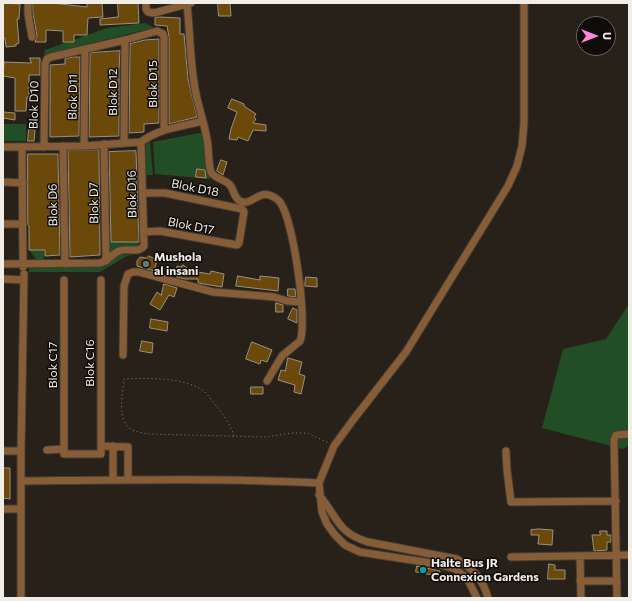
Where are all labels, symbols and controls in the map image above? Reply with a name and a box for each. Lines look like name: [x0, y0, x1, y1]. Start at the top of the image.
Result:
north arrow: [576, 16, 616, 56]
text: U: [601, 32, 614, 40]
street label: Blok D15: [146, 60, 160, 108]
street label: Blok D12: [106, 68, 120, 116]
street label: Blok D11: [65, 74, 81, 120]
street label: Blok D10: [26, 81, 42, 129]
street label: Blok D16: [124, 170, 140, 218]
street label: Blok D18: [170, 176, 220, 200]
street label: Blok D7: [86, 182, 102, 224]
street label: Blok D6: [45, 183, 61, 227]
street label: Blok D17: [167, 214, 215, 238]
place label: Mushola al insani: [154, 250, 202, 278]
marker: Mushola al insani: [141, 259, 151, 269]
street label: Blok C16: [83, 339, 97, 387]
street label: Blok C17: [46, 342, 60, 388]
place label: Halte Bus JR Connexion Gardens: [431, 556, 539, 584]
marker: Halte Bus JR Connexion Gardens: [418, 565, 428, 575]

